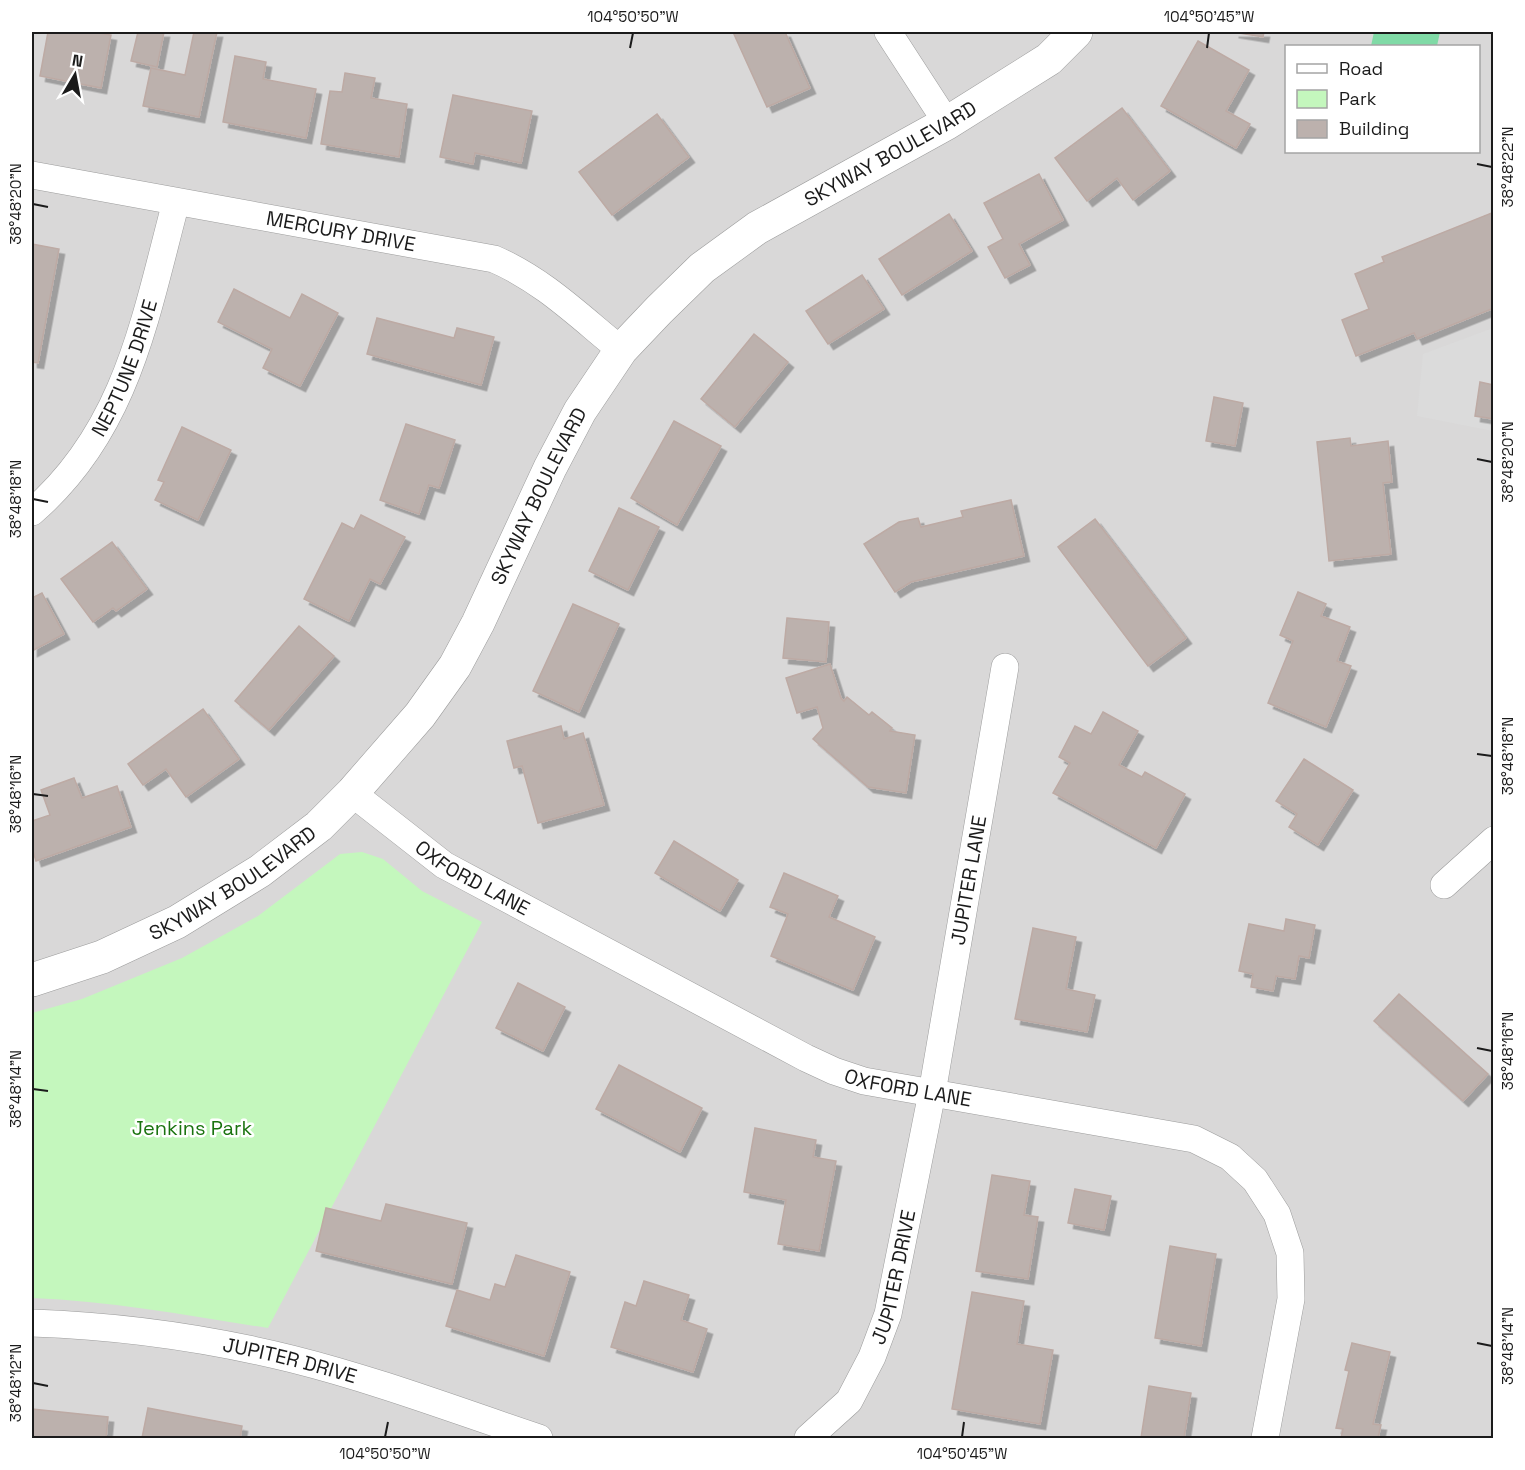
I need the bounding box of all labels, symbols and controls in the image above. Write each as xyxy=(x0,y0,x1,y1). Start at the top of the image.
text: 104°50'50"W xyxy=(587,7,679,26)
text: 104°50'45"W xyxy=(1164,7,1254,26)
north arrow xyxy=(45,45,105,105)
legend xyxy=(1285,45,1480,153)
text: N xyxy=(70,49,85,72)
text: Road xyxy=(1339,57,1383,80)
text: Park xyxy=(1339,87,1377,110)
street label: SKYWAY BOULEVARD xyxy=(800,95,981,212)
text: Building xyxy=(1339,117,1409,140)
text: 38°48'22"N xyxy=(1498,126,1517,208)
text: 38°48'20"N xyxy=(6,163,25,245)
street label: MERCURY DRIVE xyxy=(264,205,418,257)
street label: NEPTUNE DRIVE xyxy=(86,296,163,441)
street label: SKYWAY BOULEVARD xyxy=(485,403,593,589)
text: 38°48'20"N xyxy=(1498,421,1517,503)
text: 38°48'18"N xyxy=(6,460,25,538)
text: 38°48'18"N xyxy=(1498,717,1517,795)
text: 38°48'16"N xyxy=(6,755,25,833)
street label: JUPITER LANE xyxy=(945,813,992,947)
street label: SKYWAY BOULEVARD xyxy=(145,820,321,946)
street label: OXFORD LANE xyxy=(410,834,534,921)
text: 38°48'16"N xyxy=(1498,1012,1517,1090)
text: 38°48'14"N xyxy=(6,1050,25,1128)
street label: OXFORD LANE xyxy=(841,1062,973,1113)
park label: Jenkins Park xyxy=(132,1115,253,1141)
street label: JUPITER DRIVE xyxy=(865,1208,921,1348)
text: 38°48'14"N xyxy=(1498,1307,1517,1385)
street label: JUPITER DRIVE xyxy=(221,1331,360,1389)
text: 38°48'12"N xyxy=(6,1344,25,1422)
text: 104°50'50"W xyxy=(339,1444,431,1463)
text: 104°50'45"W xyxy=(917,1444,1007,1463)

